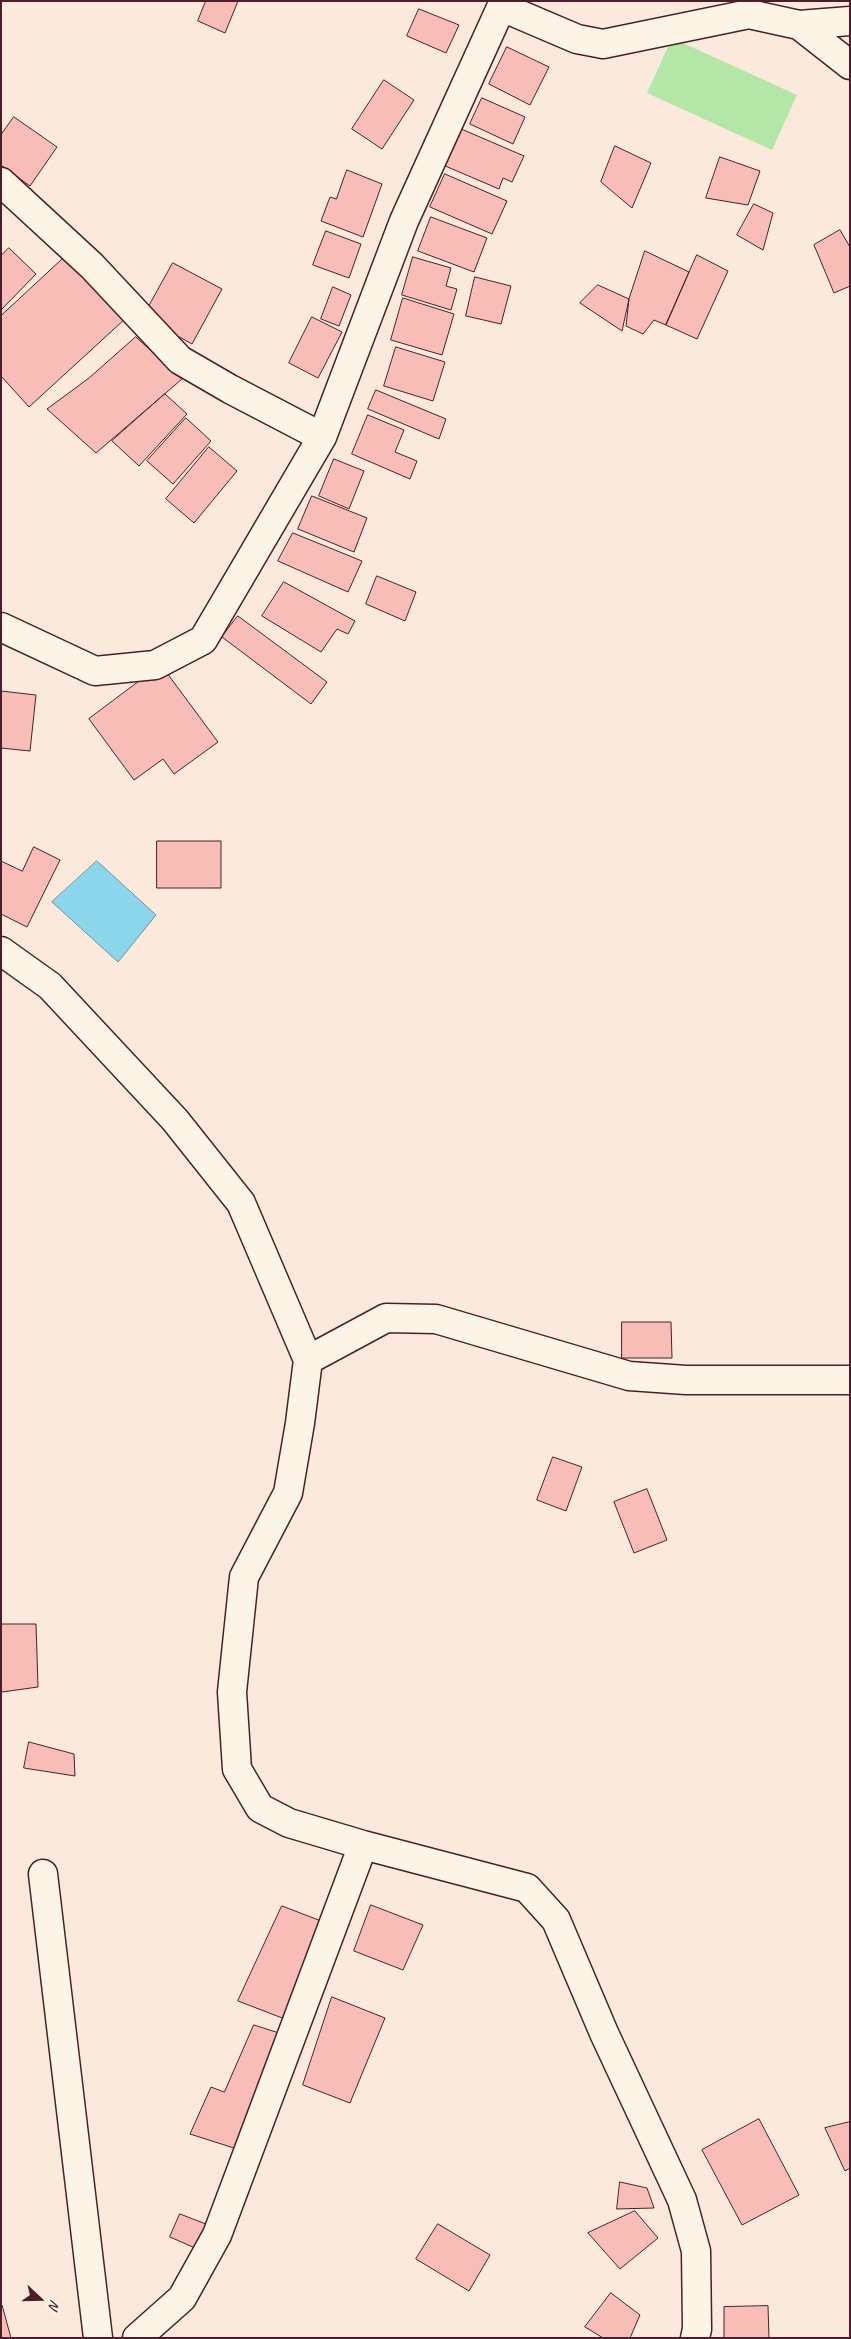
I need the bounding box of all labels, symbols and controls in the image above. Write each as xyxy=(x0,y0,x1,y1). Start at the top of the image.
north arrow xyxy=(15,2274,65,2324)
text: N xyxy=(45,2297,64,2312)

